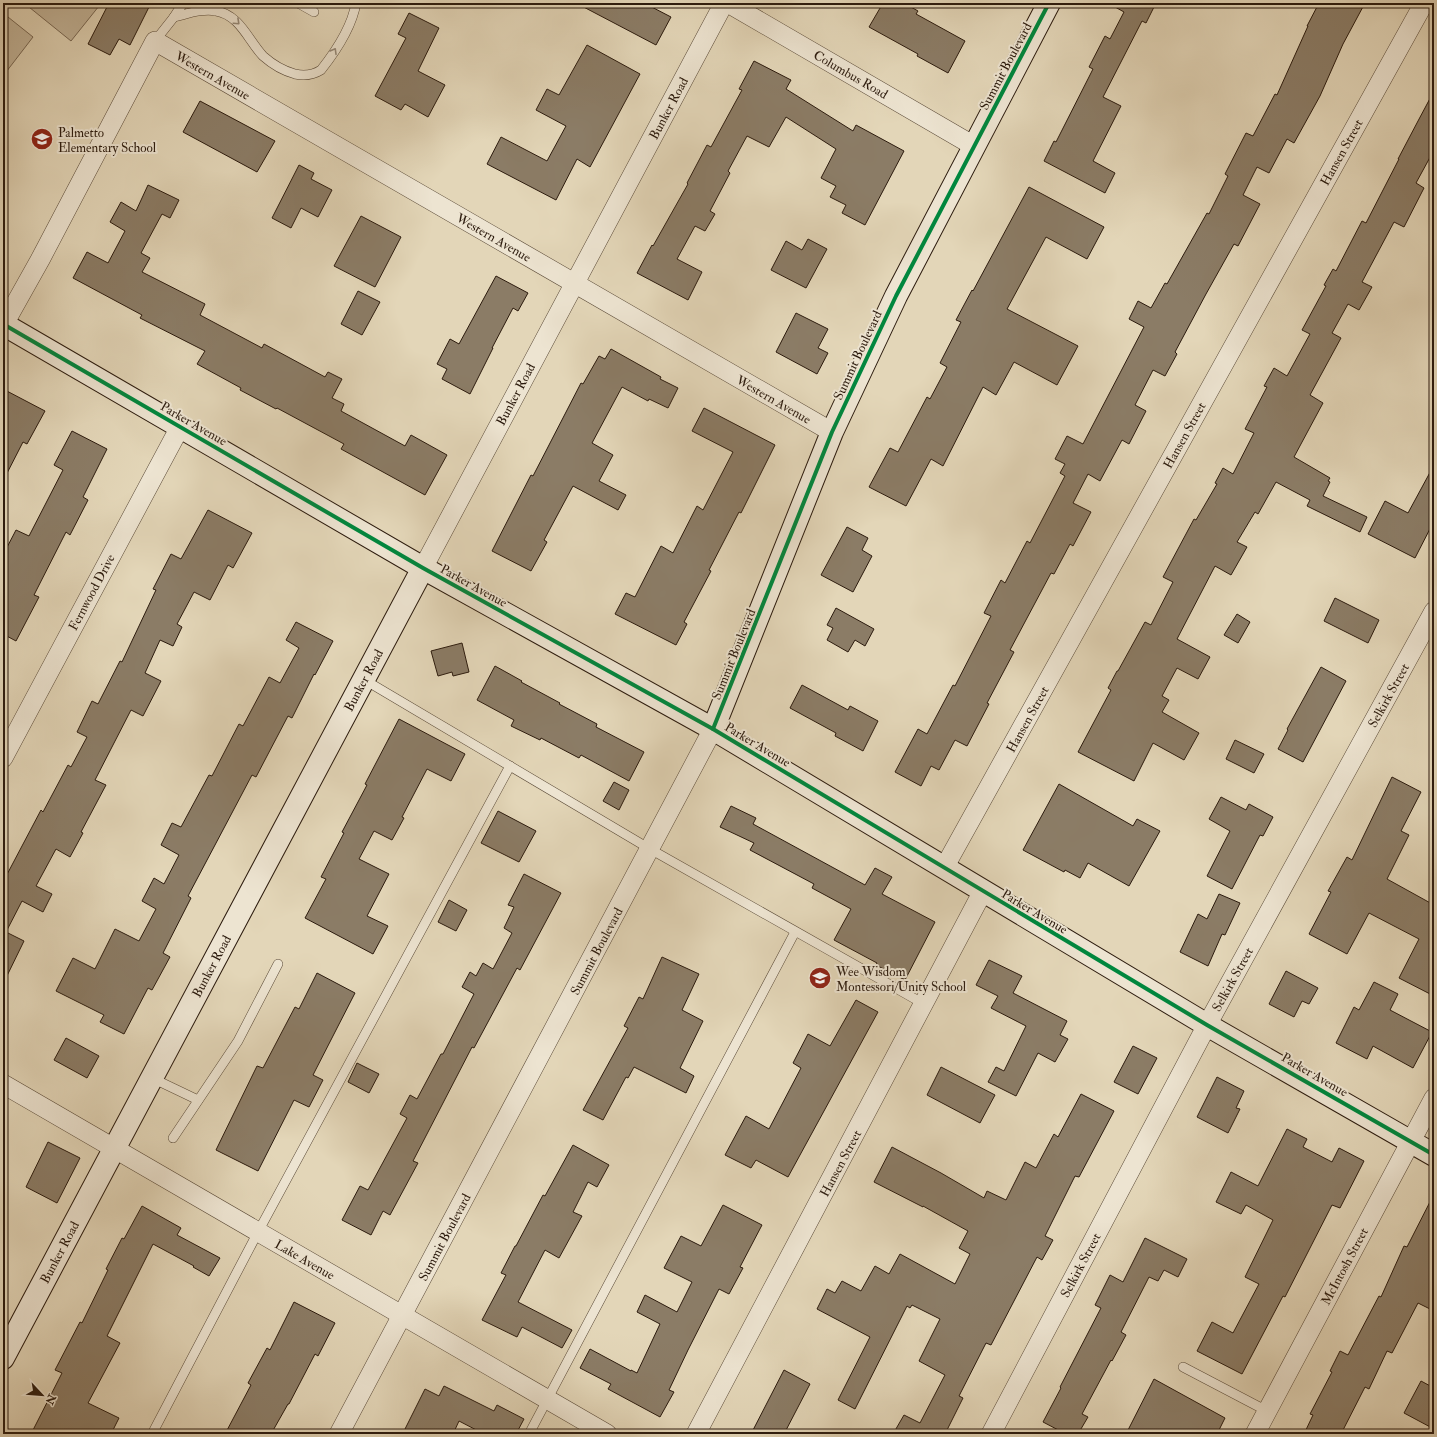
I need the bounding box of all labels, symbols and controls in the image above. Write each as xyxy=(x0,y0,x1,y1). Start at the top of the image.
one-way arrow xyxy=(232,18,240,25)
street label: Summit Boulevard xyxy=(976,20,1036,113)
street label: Columbus Road xyxy=(810,47,891,103)
street label: Western Avenue xyxy=(171,48,253,104)
one-way arrow xyxy=(329,48,336,55)
street label: Bunker Road xyxy=(646,74,692,142)
street label: Hansen Street xyxy=(1317,117,1367,188)
place label: Palmetto Elementary School xyxy=(58,125,157,157)
school or university icon: Palmetto Elementary School xyxy=(29,126,55,152)
street label: Western Avenue xyxy=(452,210,534,266)
street label: Summit Boulevard xyxy=(830,308,886,403)
street label: Bunker Road xyxy=(493,360,539,428)
street label: Western Avenue xyxy=(732,372,814,428)
street label: Parker Avenue xyxy=(157,398,230,450)
street label: Hansen Street xyxy=(1160,400,1210,471)
street label: Fernwood Drive xyxy=(65,551,119,633)
street label: Parker Avenue xyxy=(437,561,510,611)
street label: Summit Boulevard xyxy=(708,606,760,702)
street label: Bunker Road xyxy=(341,646,387,714)
street label: Selkirk Street xyxy=(1365,661,1413,730)
street label: Hansen Street xyxy=(1003,684,1053,755)
street label: Parker Avenue xyxy=(722,719,794,771)
street label: Parker Avenue xyxy=(999,886,1071,938)
street label: Summit Boulevard xyxy=(567,905,627,998)
street label: Bunker Road xyxy=(189,932,235,1000)
street label: Selkirk Street xyxy=(1209,945,1257,1014)
place label: Wee Wisdom Montessori/Unity School xyxy=(835,964,967,996)
school or university icon: Wee Wisdom Montessori/Unity School xyxy=(807,965,833,991)
street label: Parker Avenue xyxy=(1278,1049,1351,1101)
street label: Hansen Street xyxy=(817,1127,865,1200)
street label: Summit Boulevard xyxy=(415,1191,475,1284)
street label: Bunker Road xyxy=(37,1218,83,1286)
street label: McIntosh Street xyxy=(1318,1225,1372,1308)
street label: Selkirk Street xyxy=(1057,1230,1105,1300)
street label: Lake Avenue xyxy=(272,1236,338,1284)
north arrow xyxy=(22,1375,62,1415)
text: N xyxy=(42,1391,59,1407)

